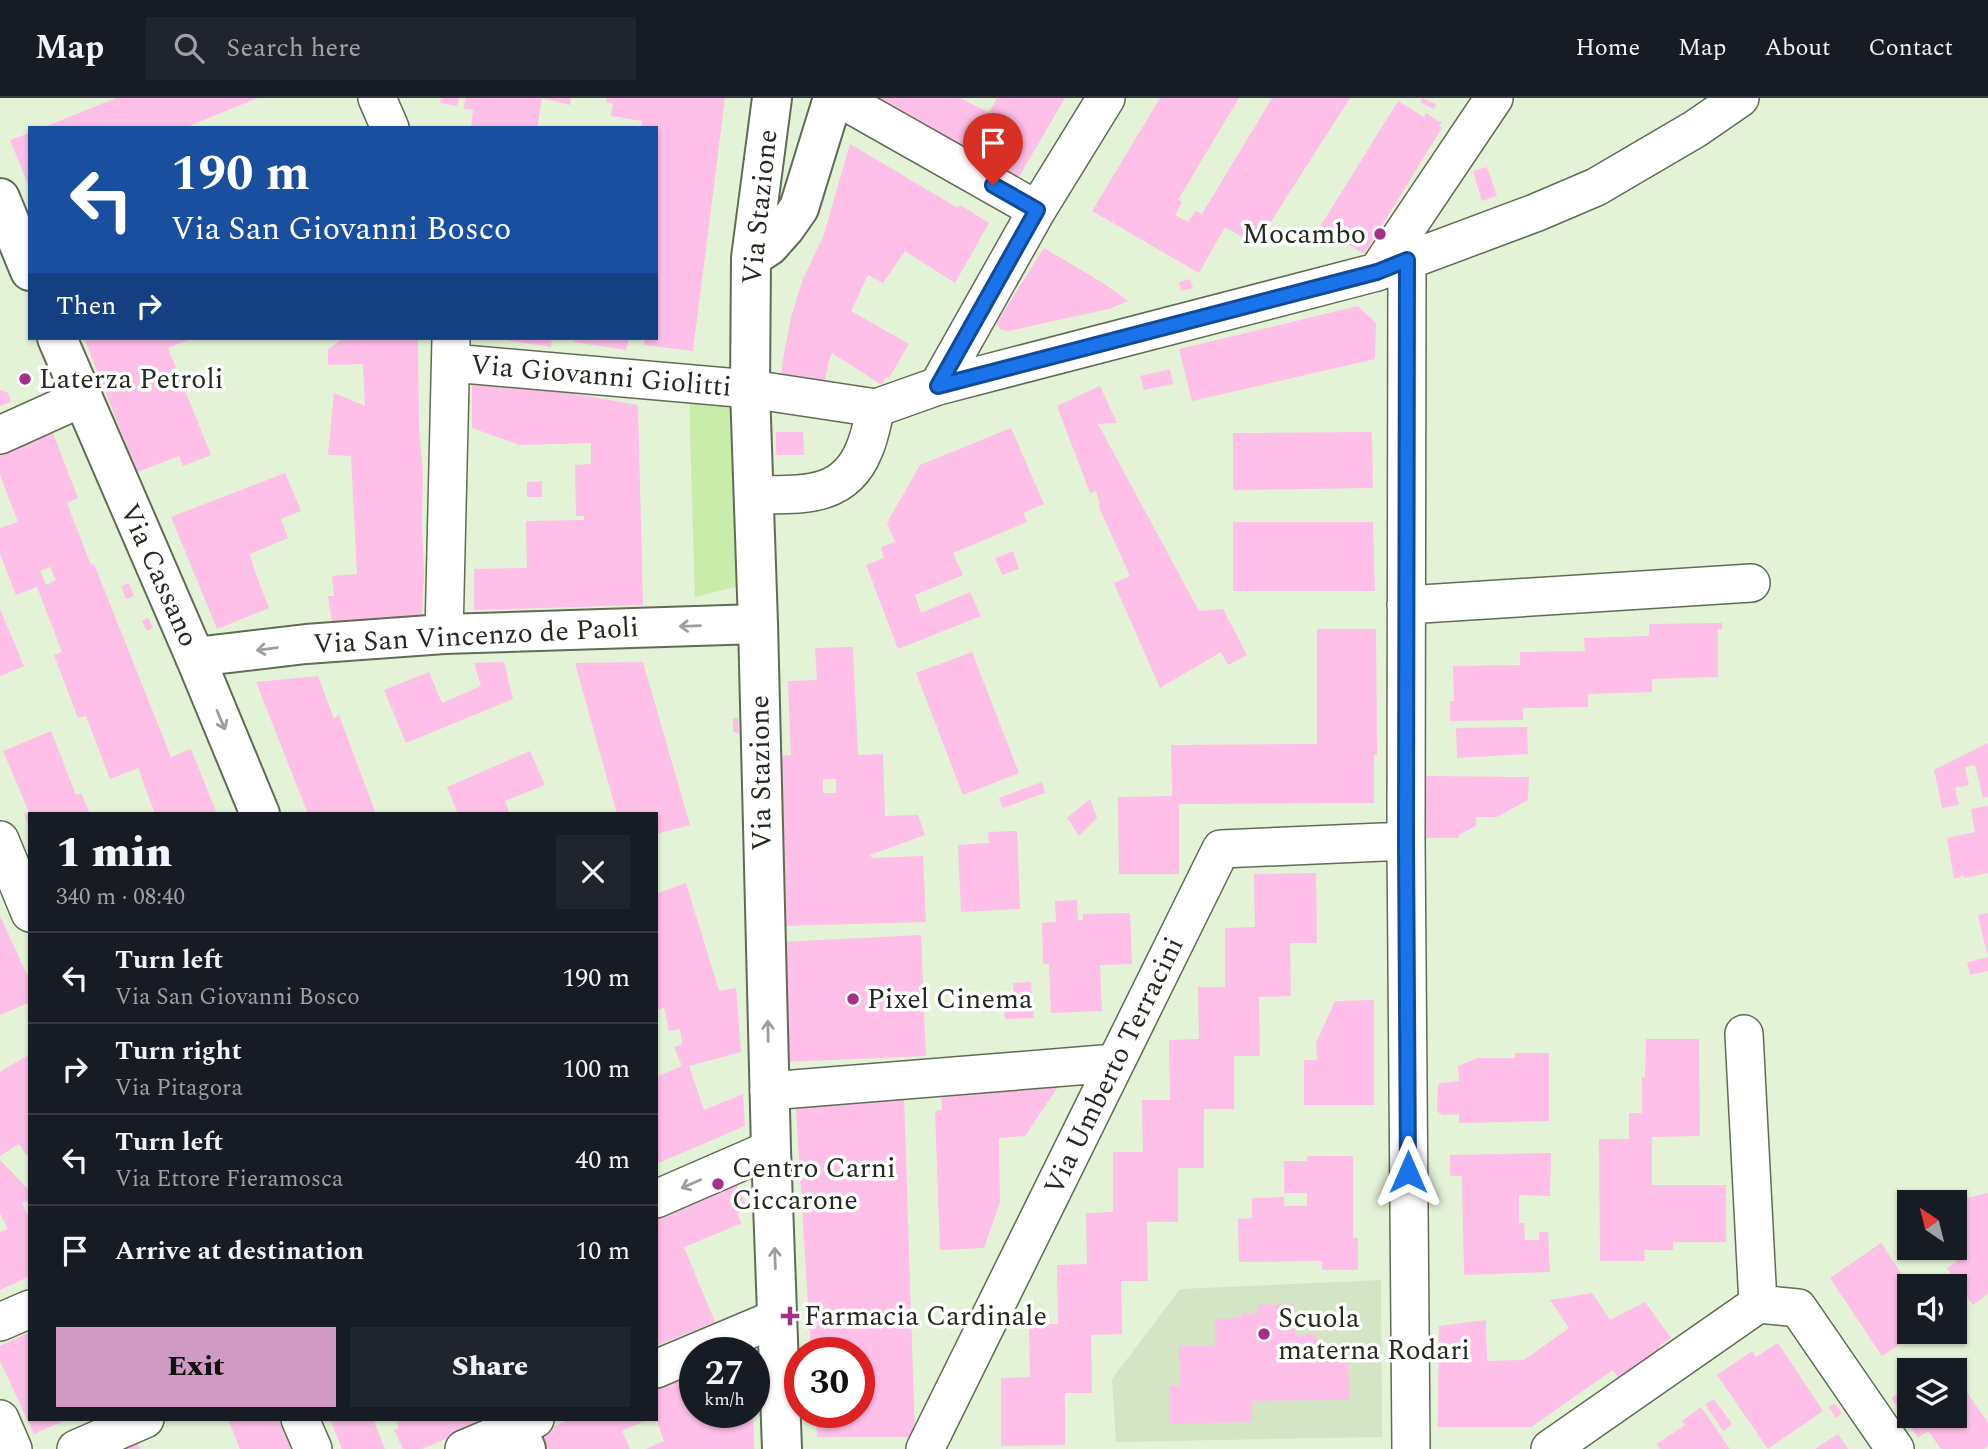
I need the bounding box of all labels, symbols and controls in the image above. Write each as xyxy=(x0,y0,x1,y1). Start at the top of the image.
search box xyxy=(146,17,636,80)
text: Map xyxy=(35,23,104,73)
text: Search here xyxy=(226,28,361,68)
icon: search xyxy=(170,29,208,67)
text: Home xyxy=(1575,30,1640,66)
text: Map xyxy=(1678,30,1726,66)
text: About xyxy=(1764,30,1830,66)
text: Contact xyxy=(1868,30,1953,66)
pin xyxy=(963,113,1023,185)
icon: arrive xyxy=(974,124,1012,162)
street label: Via Stazione xyxy=(730,127,790,287)
text: 190 m xyxy=(171,137,310,212)
icon: left xyxy=(56,154,147,245)
text: Via San Giovanni Bosco xyxy=(171,205,511,254)
place label: Mocambo xyxy=(1242,213,1366,256)
marker: Mocambo xyxy=(1372,226,1388,242)
text: Then xyxy=(56,286,116,326)
icon: right xyxy=(130,287,168,325)
street label: Via Giovanni Giolitti xyxy=(469,343,733,409)
place label: Laterza Petroli xyxy=(39,358,223,401)
marker: Laterza Petroli xyxy=(17,371,33,387)
street label: Via Cassano xyxy=(108,496,210,654)
street label: Via San Vincenzo de Paoli xyxy=(312,606,640,666)
one-way arrow xyxy=(678,619,701,632)
one-way arrow xyxy=(256,643,279,656)
street label: Via Stazione xyxy=(738,695,784,851)
one-way arrow xyxy=(215,709,228,731)
text: 1 min xyxy=(56,822,172,885)
button: close xyxy=(556,835,630,909)
text: 340 m · 08:40 xyxy=(56,880,185,915)
street label: Via Umberto Terracini xyxy=(1033,929,1195,1203)
text: Turn left xyxy=(115,940,223,980)
text: 190 m xyxy=(562,958,630,998)
icon: left xyxy=(56,959,94,997)
place label: Pixel Cinema xyxy=(867,978,1033,1021)
text: Via San Giovanni Bosco xyxy=(115,980,360,1015)
marker: Pixel Cinema xyxy=(845,991,861,1007)
one-way arrow xyxy=(761,1020,774,1043)
text: Turn right xyxy=(115,1031,242,1071)
text: 100 m xyxy=(562,1049,630,1089)
icon: right xyxy=(56,1050,94,1088)
text: Via Pitagora xyxy=(115,1071,243,1106)
text: Turn left xyxy=(115,1122,223,1162)
position arrow xyxy=(1371,1135,1445,1209)
text: 40 m xyxy=(575,1140,630,1180)
icon: left xyxy=(56,1141,94,1179)
place label: Centro Carni Ciccarone xyxy=(732,1147,896,1222)
text: Via Ettore Fieramosca xyxy=(115,1162,343,1197)
marker: Centro Carni Ciccarone xyxy=(710,1176,726,1192)
one-way arrow xyxy=(681,1178,702,1191)
north arrow xyxy=(1897,1190,1967,1260)
map controls xyxy=(1897,1190,1967,1428)
text: Arrive at destination xyxy=(115,1231,364,1271)
text: 10 m xyxy=(575,1231,630,1271)
icon: arrive xyxy=(56,1232,94,1270)
one-way arrow xyxy=(768,1247,781,1270)
button: sound xyxy=(1897,1274,1967,1344)
place label: Farmacia Cardinale xyxy=(804,1295,1047,1338)
place label: Scuola materna Rodari xyxy=(1278,1297,1470,1372)
marker: Farmacia Cardinale xyxy=(782,1308,798,1324)
marker: Scuola materna Rodari xyxy=(1256,1326,1272,1342)
button: Exit xyxy=(56,1327,336,1407)
button: Share xyxy=(350,1327,630,1407)
speed limit sign: 30 xyxy=(784,1337,875,1428)
text: 27 xyxy=(705,1347,744,1400)
button: layers xyxy=(1897,1358,1967,1428)
text: km/h xyxy=(704,1386,745,1413)

